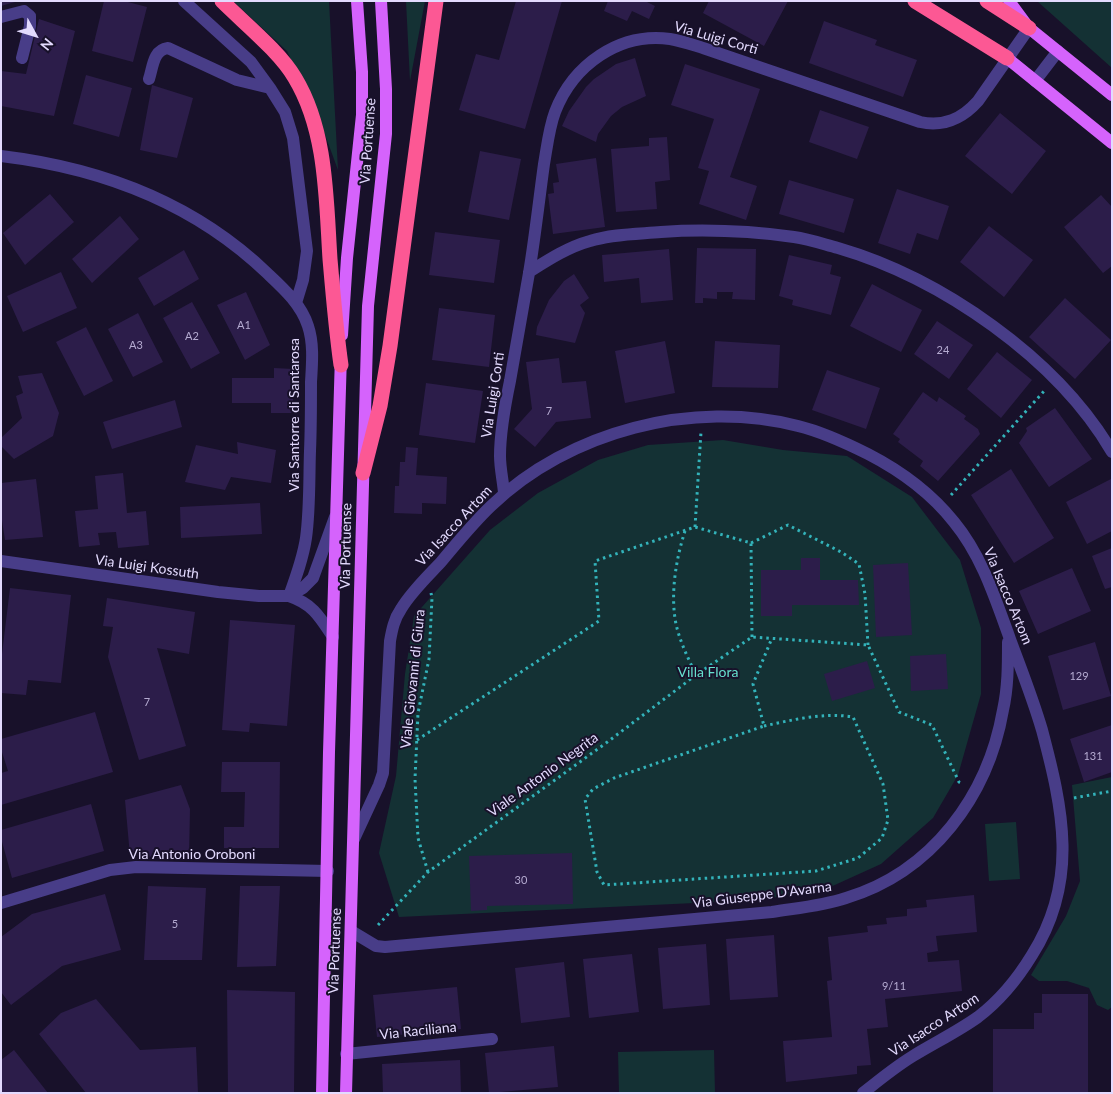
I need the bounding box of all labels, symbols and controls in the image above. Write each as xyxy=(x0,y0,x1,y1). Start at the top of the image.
north arrow xyxy=(10,10,60,60)
street label: Via Luigi Corti xyxy=(672,18,760,58)
text: N xyxy=(37,35,57,54)
street label: Via Portuense xyxy=(357,98,379,184)
house number: A1 xyxy=(237,318,251,332)
house number: A2 xyxy=(185,329,199,343)
house number: A3 xyxy=(129,338,143,352)
street label: Via Santorre di Santarosa xyxy=(286,338,302,492)
house number: 24 xyxy=(937,343,949,357)
street label: Via Luigi Corti xyxy=(478,351,508,439)
house number: 7 xyxy=(546,404,552,418)
street label: Via Isacco Artom xyxy=(412,482,496,570)
street label: Via Portuense xyxy=(337,503,355,589)
street label: Via Isacco Artom xyxy=(980,545,1036,647)
street label: Via Luigi Kossuth xyxy=(94,551,200,583)
street label: Viale Giovanni di Giura xyxy=(397,609,429,749)
park label: Villa Flora xyxy=(678,664,738,680)
house number: 129 xyxy=(1069,669,1089,683)
house number: 7 xyxy=(144,695,150,709)
street label: Viale Antonio Negrita xyxy=(484,729,602,821)
house number: 131 xyxy=(1083,749,1103,763)
street label: Via Antonio Oroboni xyxy=(129,846,255,862)
house number: 30 xyxy=(515,873,527,887)
street label: Via Giuseppe D'Avarna xyxy=(691,878,833,912)
street label: Via Portuense xyxy=(325,908,345,994)
house number: 5 xyxy=(172,917,178,931)
house number: 9/11 xyxy=(882,979,906,993)
street label: Via Isacco Artom xyxy=(886,990,982,1060)
street label: Via Raciliana xyxy=(379,1019,457,1043)

